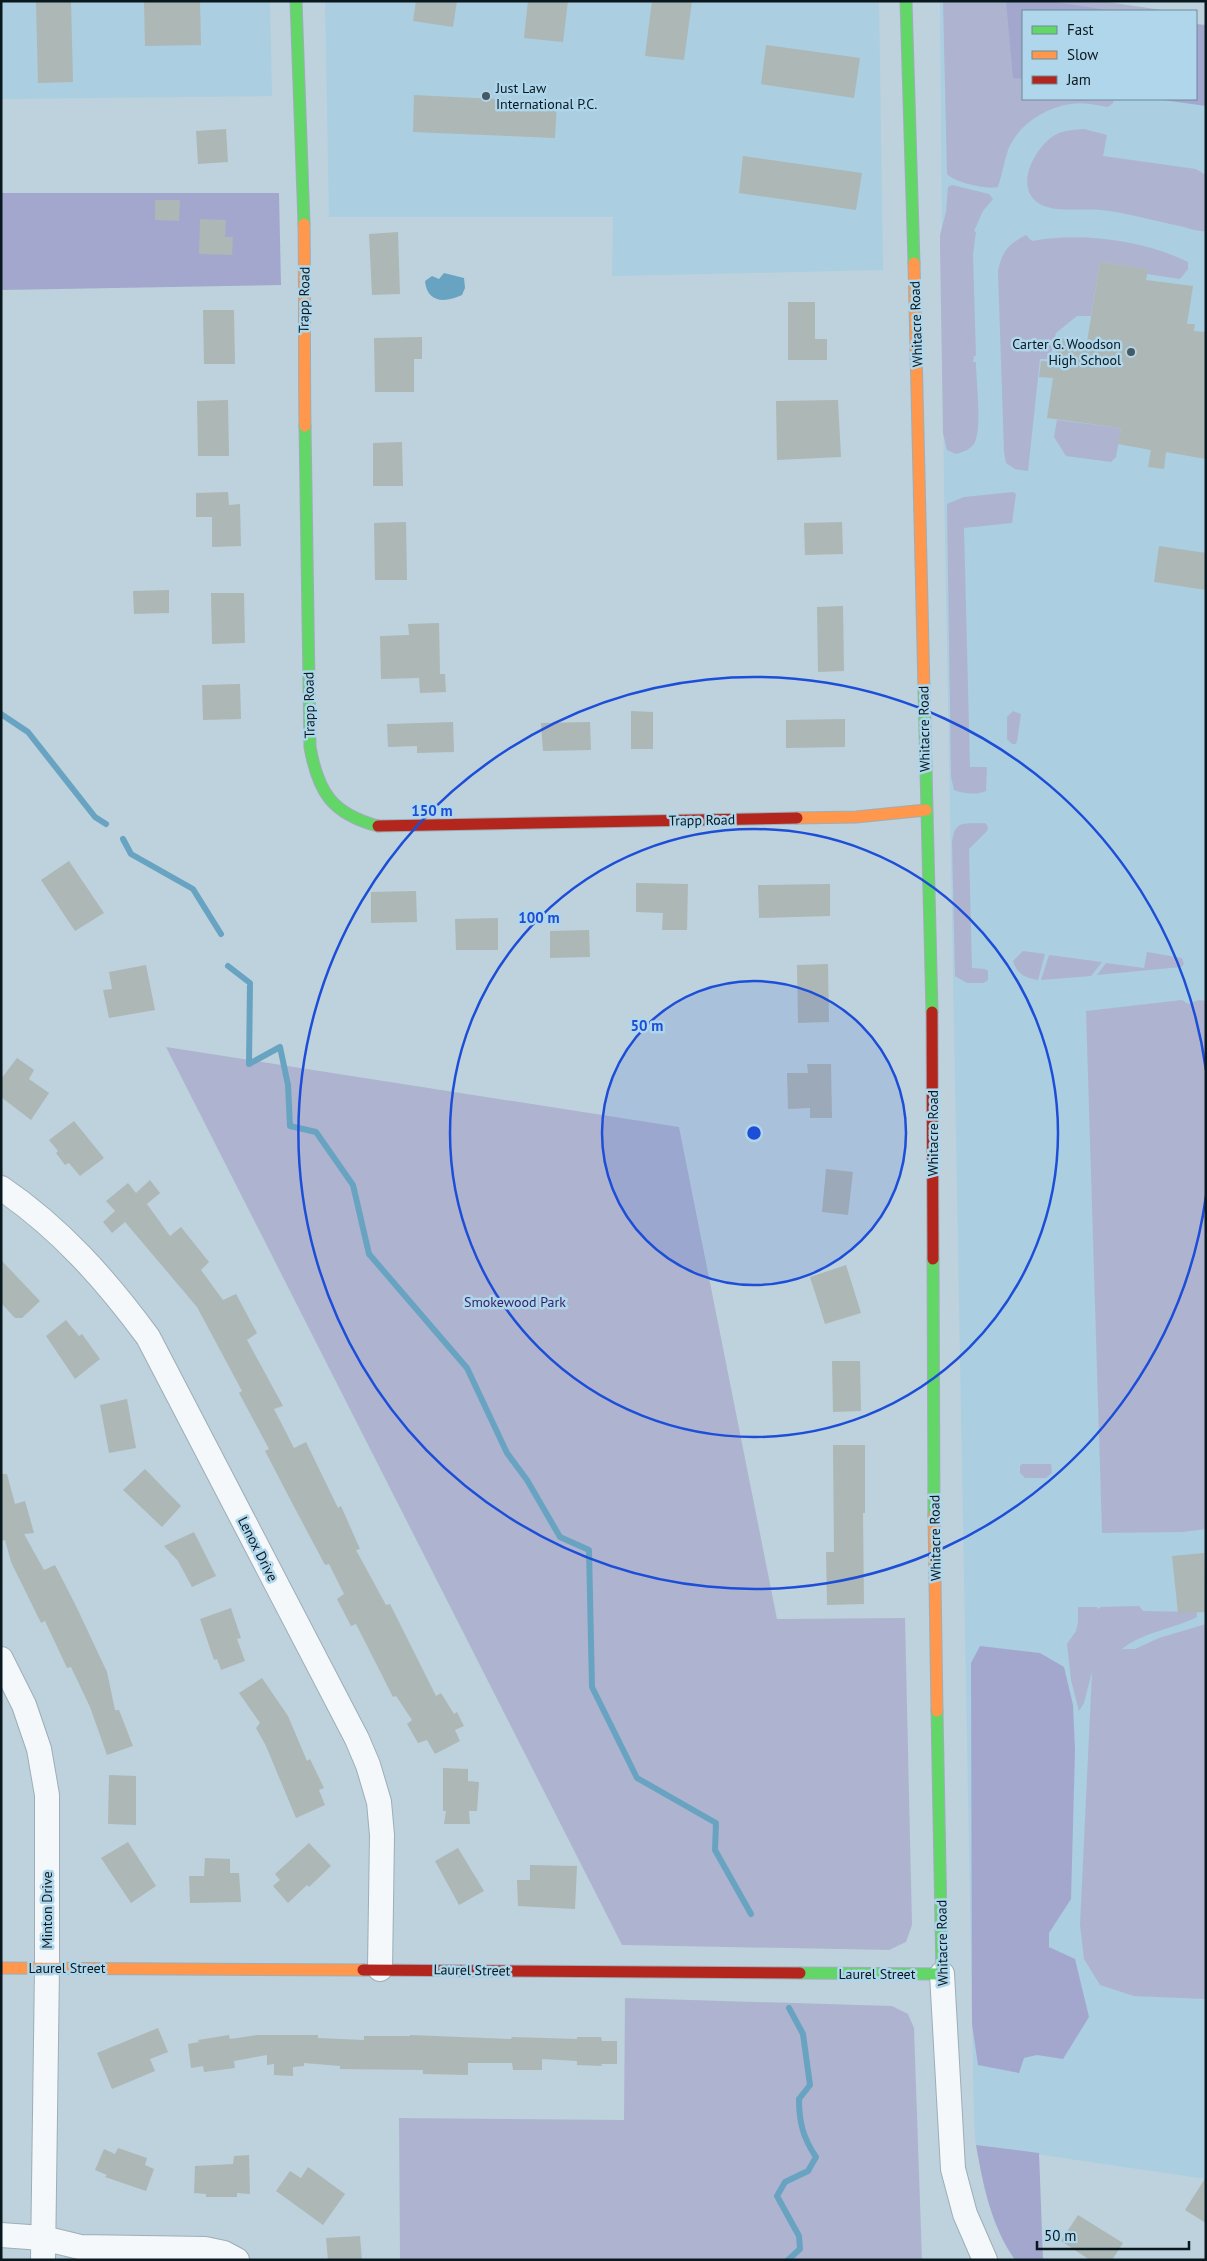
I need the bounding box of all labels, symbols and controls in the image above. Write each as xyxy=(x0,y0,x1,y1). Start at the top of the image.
legend xyxy=(1022,10,1197,100)
text: Fast xyxy=(1067,20,1094,39)
text: Slow xyxy=(1067,45,1098,64)
text: Jam xyxy=(1066,70,1091,89)
place label: Just Law International P.C. xyxy=(495,79,597,113)
marker: Just Law International P.C. xyxy=(480,90,492,102)
street label: Trapp Road xyxy=(294,267,314,333)
street label: Whitacre Road xyxy=(906,281,926,367)
place label: Carter G. Woodson High School xyxy=(1012,335,1121,369)
marker: Carter G. Woodson High School xyxy=(1125,346,1137,358)
street label: Trapp Road xyxy=(299,672,319,738)
street label: Whitacre Road xyxy=(914,686,934,772)
text: 150 m xyxy=(411,801,453,820)
street label: Trapp Road xyxy=(669,810,735,830)
text: 100 m xyxy=(518,908,560,927)
text: 50 m xyxy=(631,1016,663,1035)
street label: Whitacre Road xyxy=(924,1090,942,1176)
centre of rings xyxy=(745,1124,763,1142)
park label: Smokewood Park xyxy=(464,1293,566,1311)
street label: Whitacre Road xyxy=(925,1495,945,1581)
street label: Lenox Drive xyxy=(234,1514,282,1584)
street label: Minton Drive xyxy=(38,1871,56,1949)
street label: Whitacre Road xyxy=(932,1900,952,1986)
street label: Laurel Street xyxy=(29,1959,106,1977)
street label: Laurel Street xyxy=(433,1960,511,1980)
street label: Laurel Street xyxy=(839,1965,916,1983)
scale bar xyxy=(1037,2218,1190,2250)
text: 50 m xyxy=(1044,2226,1077,2245)

